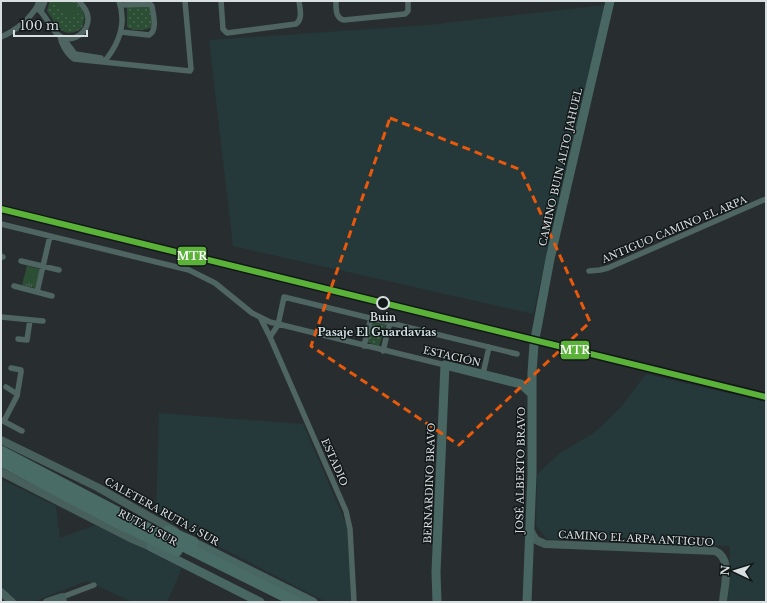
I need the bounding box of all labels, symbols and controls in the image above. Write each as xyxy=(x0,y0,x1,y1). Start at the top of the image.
scale bar xyxy=(14,12,87,38)
text: 100 m xyxy=(20,18,59,33)
street label: CAMINO BUIN ALTO JAHUEL xyxy=(536,86,585,247)
street label: ANTIGUO CAMINO EL ARPA xyxy=(599,193,749,266)
line badge: MTR xyxy=(177,246,207,266)
text: MTR xyxy=(177,249,208,263)
marker: Buin xyxy=(376,296,390,310)
place label: Buin xyxy=(370,311,397,324)
district label: Pasaje El Guardavías xyxy=(318,325,436,339)
line badge: MTR xyxy=(560,340,590,360)
street label: ESTACIÓN xyxy=(422,343,482,369)
text: MTR xyxy=(560,343,591,357)
street label: JOSÉ ALBERTO BRAVO xyxy=(512,407,528,535)
street label: BERNARDINO BRAVO xyxy=(421,422,438,544)
street label: ESTADIO xyxy=(318,436,351,488)
street label: CALETERA RUTA 5 SUR xyxy=(102,474,222,548)
street label: RUTA 5 SUR xyxy=(116,506,180,548)
street label: CAMINO EL ARPA ANTIGUO xyxy=(558,528,714,549)
north arrow xyxy=(715,551,755,591)
text: N xyxy=(718,564,732,576)

